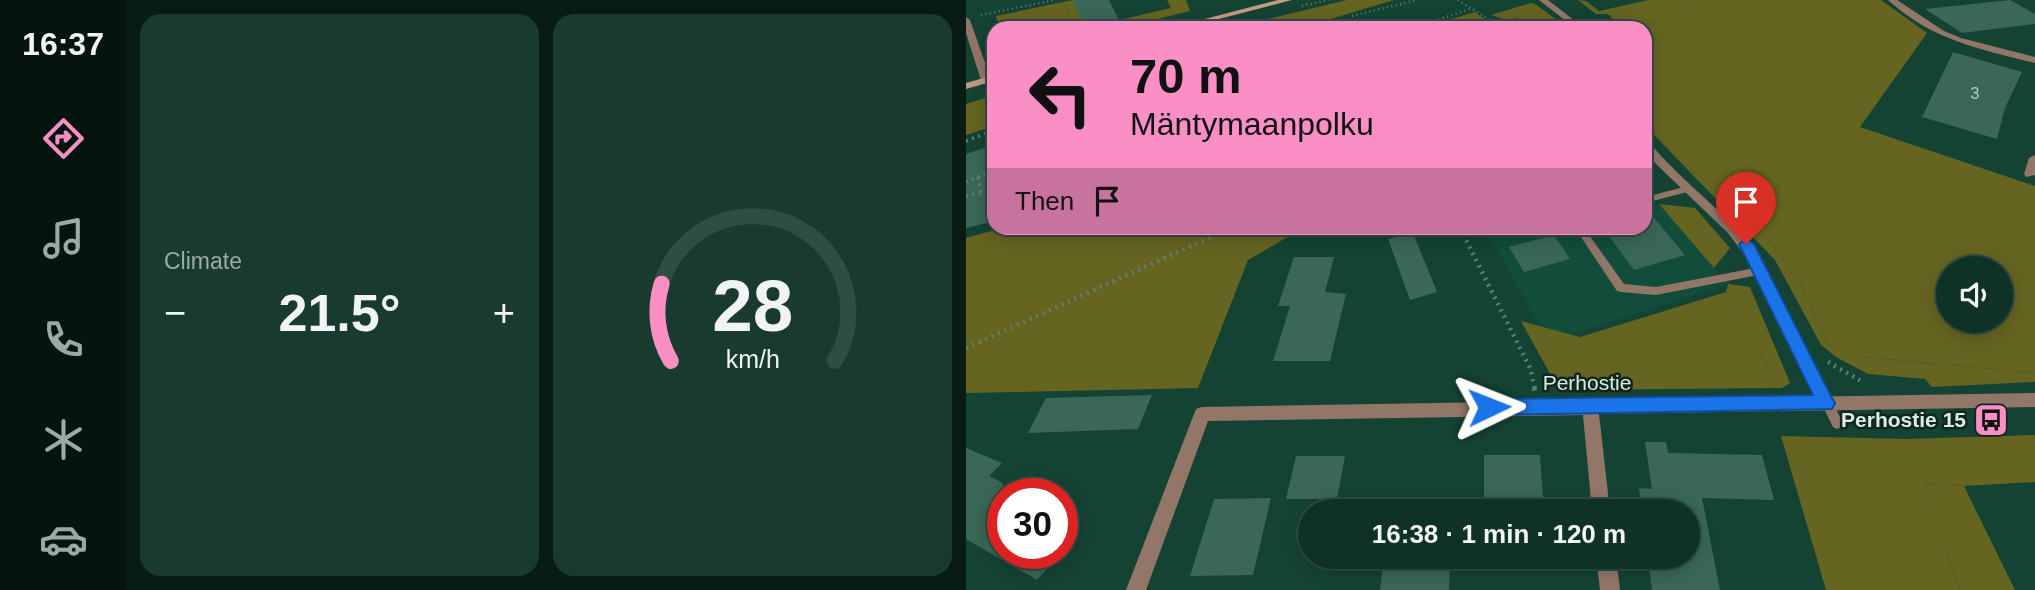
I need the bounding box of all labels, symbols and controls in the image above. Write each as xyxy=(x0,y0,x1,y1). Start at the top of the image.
text: 16:37 xyxy=(22,26,104,62)
icon: left xyxy=(1015,49,1106,140)
text: 70 m xyxy=(1130,49,1242,103)
house number: 3 xyxy=(1971,85,1980,102)
text: Mäntymaanpolku xyxy=(1130,106,1374,142)
icon: directions xyxy=(39,114,88,163)
pin xyxy=(1716,172,1776,244)
icon: arrive xyxy=(1088,182,1126,220)
icon: arrive xyxy=(1727,183,1765,221)
text: Then xyxy=(1015,186,1074,216)
icon: music xyxy=(39,214,88,263)
text: Climate xyxy=(164,248,242,274)
map controls xyxy=(1936,256,2013,333)
button: sound xyxy=(1936,256,2013,333)
text: 28 xyxy=(712,265,793,346)
text: 21.5° xyxy=(278,284,401,342)
text: − xyxy=(164,292,186,334)
text: + xyxy=(493,292,515,334)
icon: phone xyxy=(39,315,88,364)
text: km/h xyxy=(725,345,780,373)
position arrow xyxy=(1452,370,1526,444)
street label: Perhostie xyxy=(1543,371,1631,394)
bus stop icon: Perhostie 15 xyxy=(1972,401,2010,439)
place label: Perhostie 15 xyxy=(1841,408,1966,431)
icon: climate xyxy=(39,415,88,464)
speed limit sign: 30 xyxy=(987,478,1078,569)
icon: car xyxy=(39,515,88,564)
text: 16:38 · 1 min · 120 m xyxy=(1372,519,1626,549)

